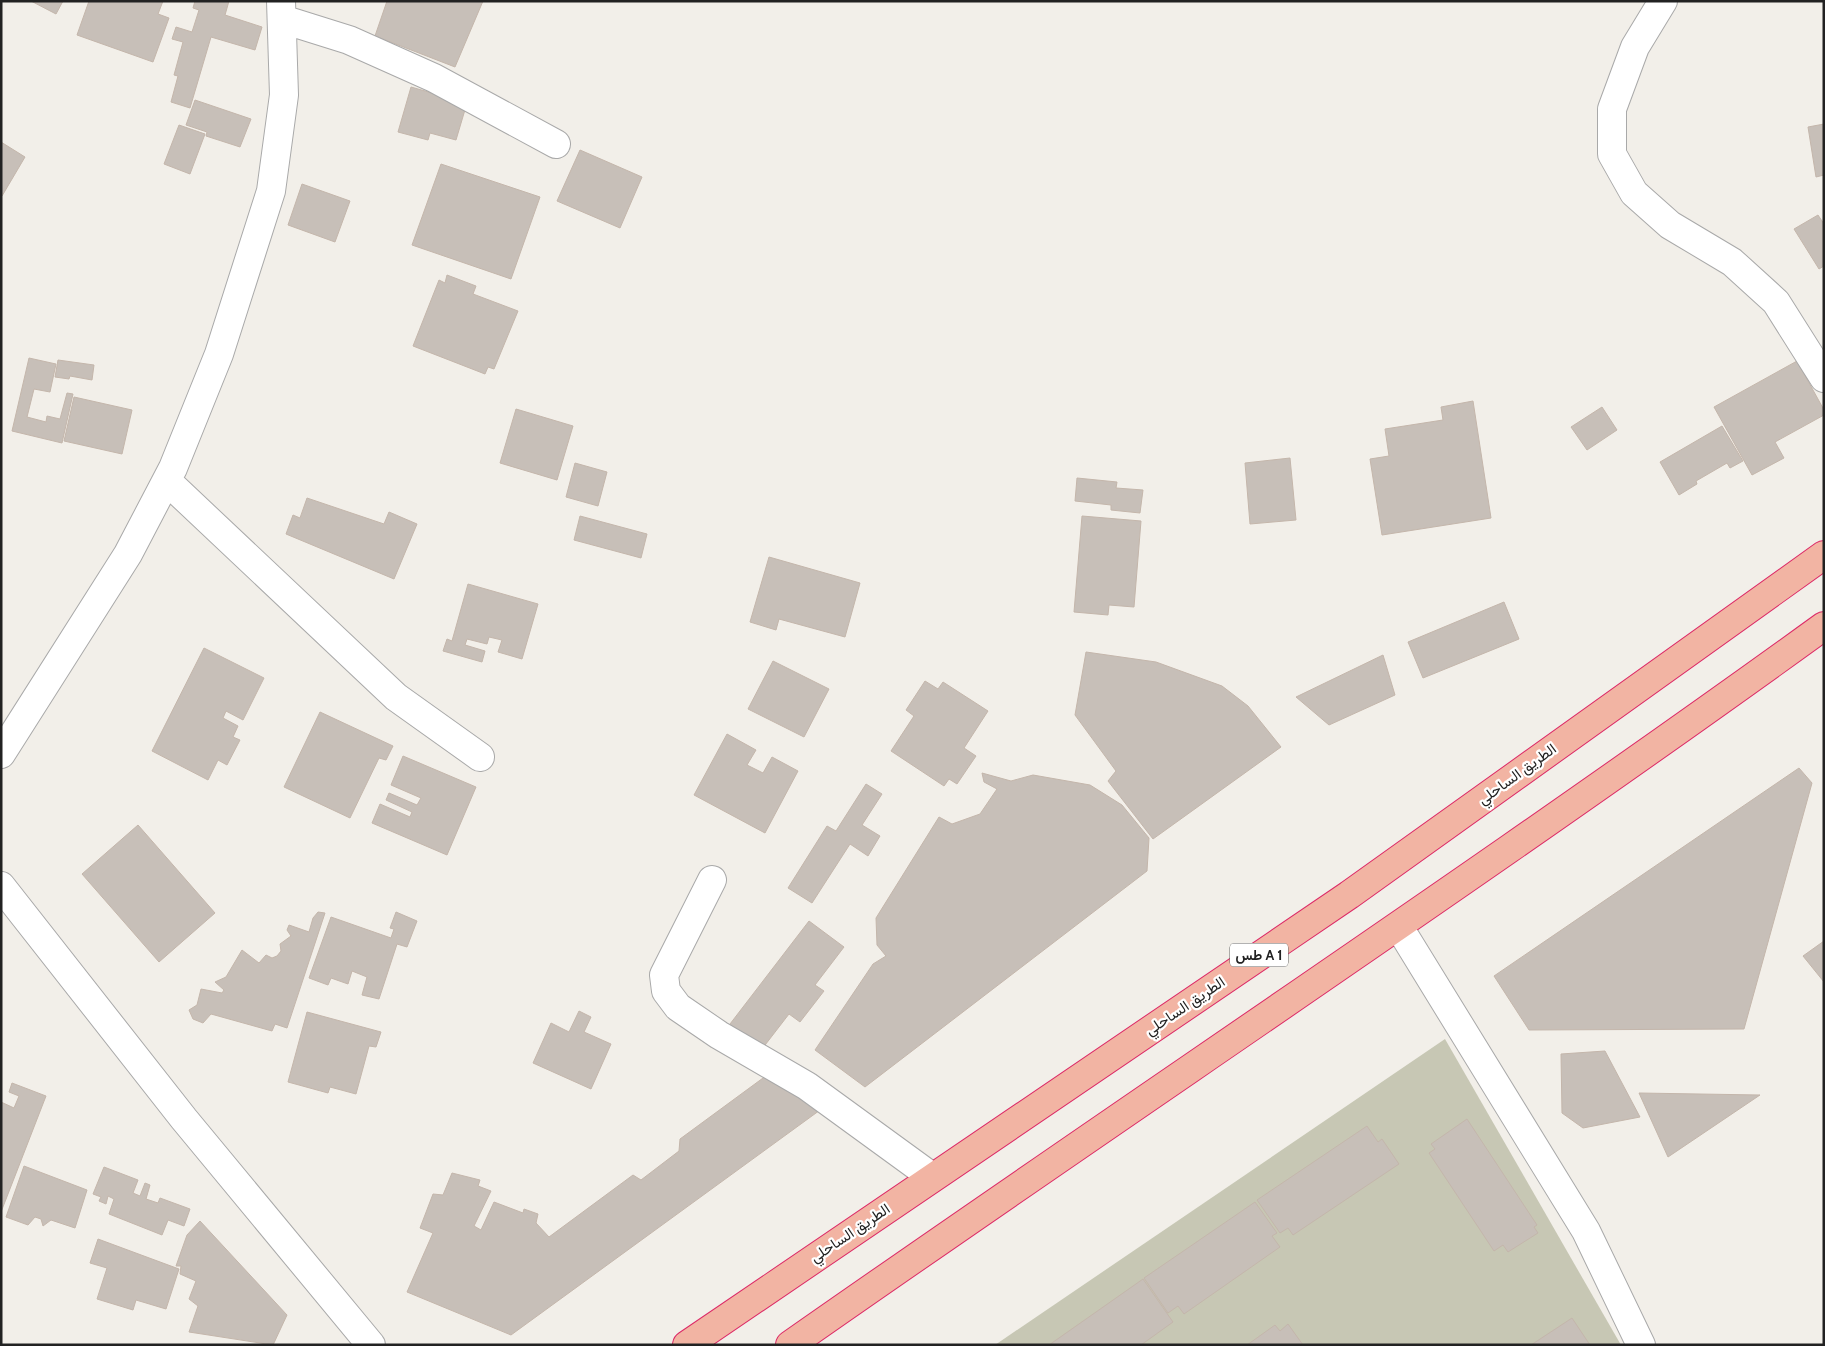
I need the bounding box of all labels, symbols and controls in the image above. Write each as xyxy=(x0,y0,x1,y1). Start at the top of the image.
street label: الطريق الساحلي xyxy=(1474,740,1562,812)
road number: طس A 1 xyxy=(1230,944,1288,966)
street label: الطريق الساحلي xyxy=(1142,973,1231,1043)
street label: الطريق الساحلي xyxy=(807,1200,896,1270)

